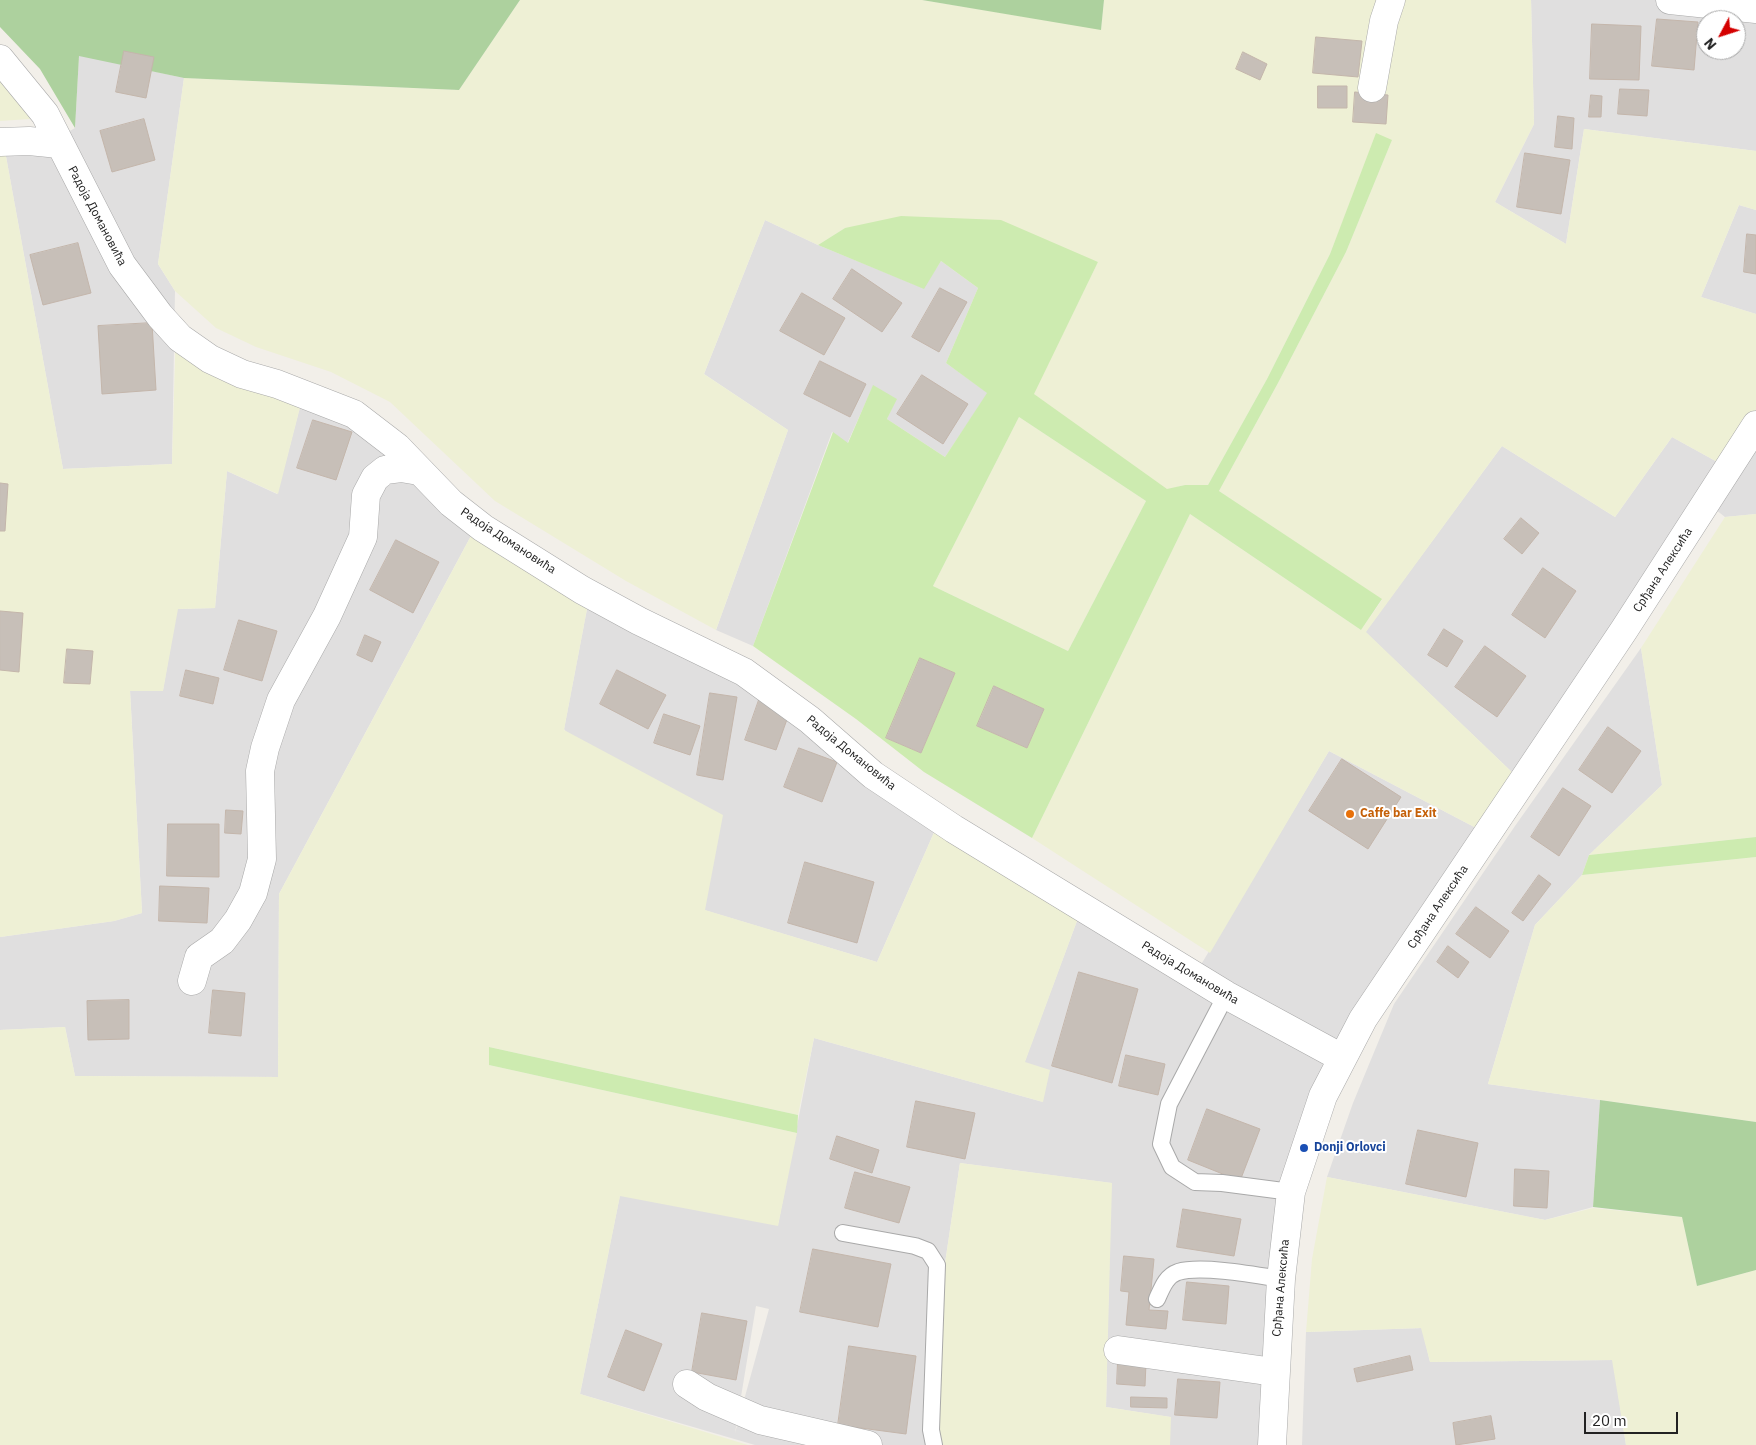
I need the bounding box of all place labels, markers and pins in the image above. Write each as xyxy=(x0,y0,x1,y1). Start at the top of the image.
place label: Caffe bar Exit xyxy=(1360,807,1437,821)
marker: Caffe bar Exit xyxy=(1344,808,1356,820)
place label: Donji Orlovci xyxy=(1314,1141,1386,1155)
marker: Donji Orlovci xyxy=(1298,1142,1310,1154)

